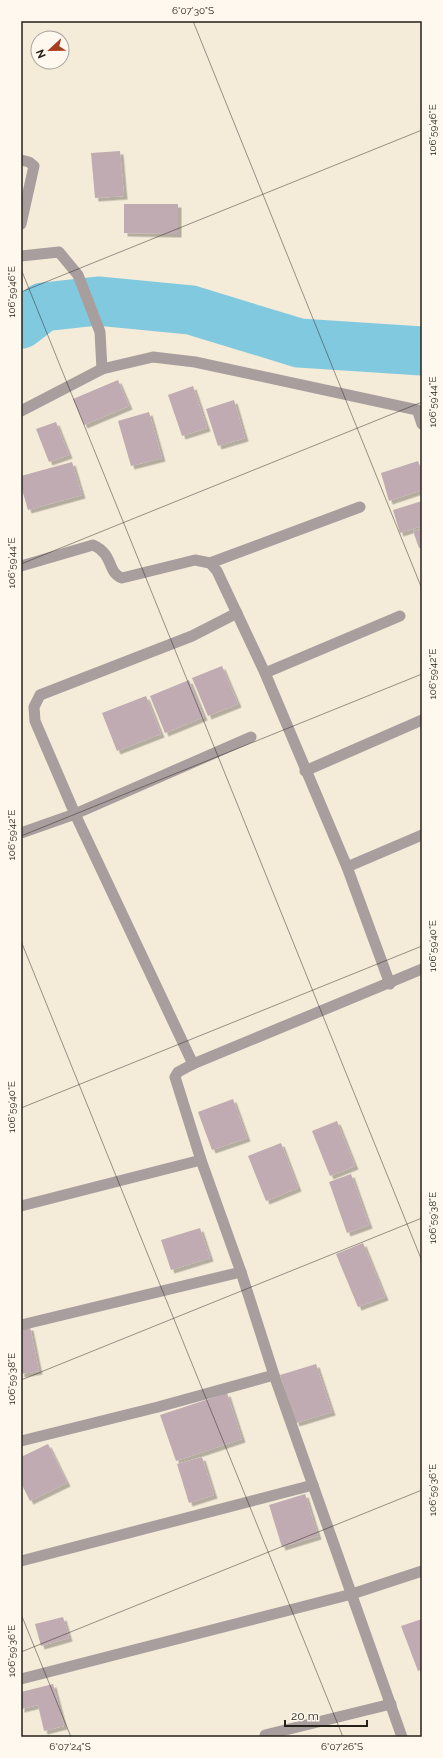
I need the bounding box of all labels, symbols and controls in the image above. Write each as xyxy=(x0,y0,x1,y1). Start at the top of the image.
text: 6°07'30"S xyxy=(172,5,214,16)
north arrow xyxy=(30,30,70,70)
text: N xyxy=(34,47,49,60)
text: 106°59'46"E xyxy=(427,104,438,156)
text: 106°59'46"E xyxy=(6,266,17,318)
text: 106°59'44"E xyxy=(427,376,438,428)
text: 106°59'44"E xyxy=(6,537,17,589)
text: 106°59'42"E xyxy=(427,649,438,699)
text: 106°59'42"E xyxy=(6,810,17,860)
text: 106°59'40"E xyxy=(427,920,438,972)
text: 106°59'40"E xyxy=(6,1081,17,1133)
text: 106°59'38"E xyxy=(427,1192,438,1244)
text: 106°59'38"E xyxy=(6,1353,17,1405)
text: 106°59'36"E xyxy=(427,1464,438,1516)
text: 106°59'36"E xyxy=(6,1625,17,1677)
scale bar xyxy=(285,1702,367,1728)
text: 20 m xyxy=(291,1709,319,1723)
text: 6°07'24"S xyxy=(49,1741,91,1752)
text: 6°07'26"S xyxy=(321,1741,363,1752)

